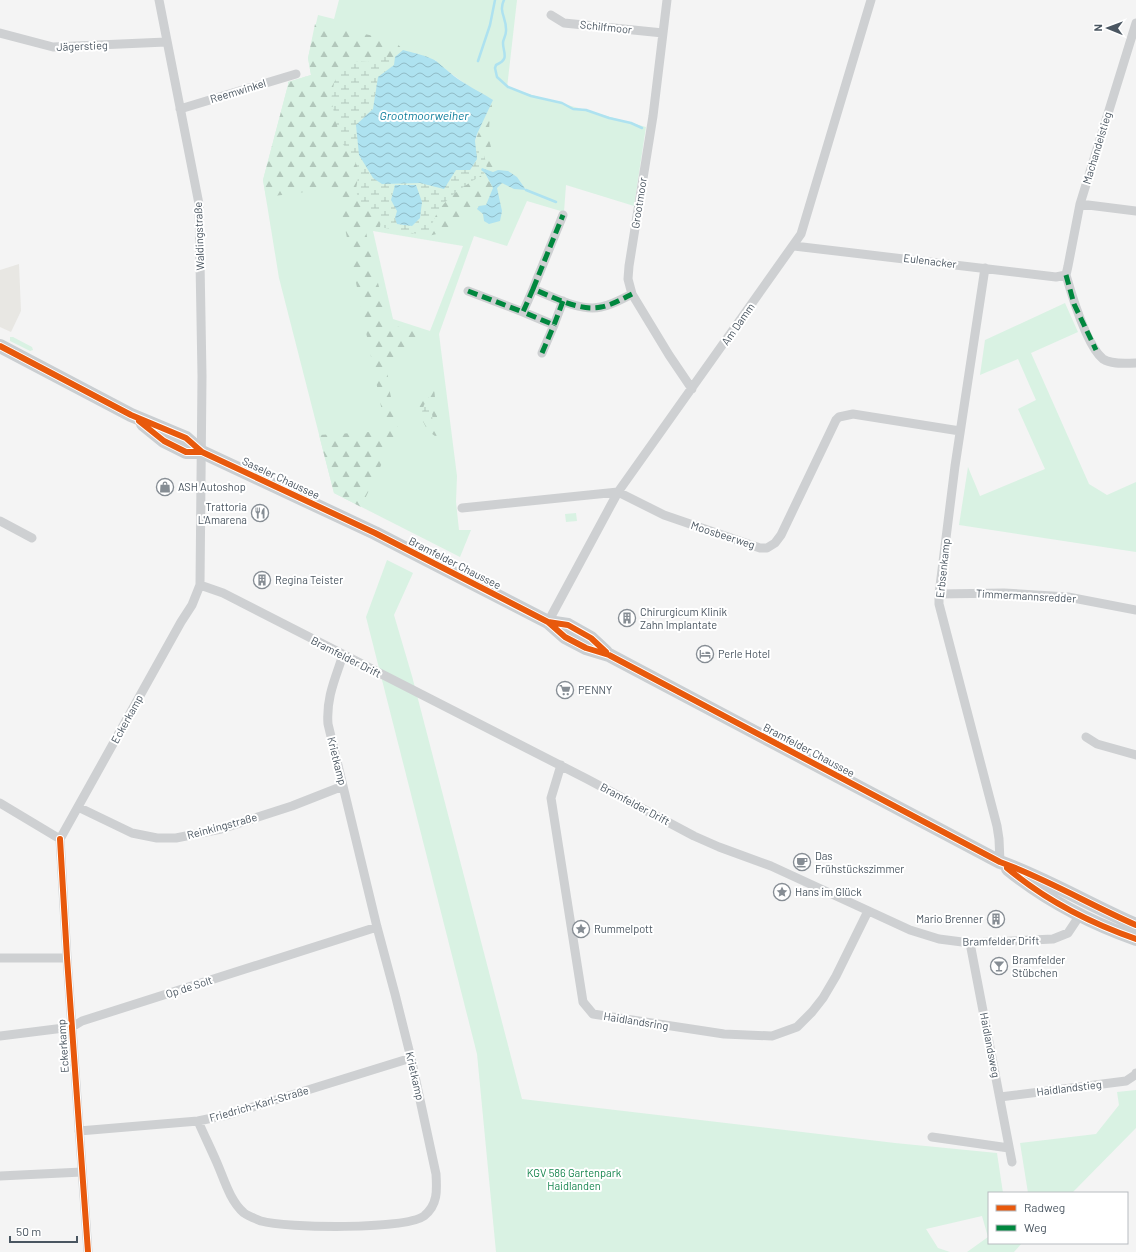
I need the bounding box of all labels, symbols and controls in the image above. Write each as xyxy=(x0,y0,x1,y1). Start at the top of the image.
north arrow xyxy=(1088,8,1128,48)
street label: Schilfmoor xyxy=(579,17,633,36)
text: N xyxy=(1091,24,1104,32)
street label: Jägerstieg xyxy=(56,38,108,53)
street label: Reemwinkel xyxy=(208,76,267,105)
water label: Grootmoorweiher xyxy=(380,108,469,122)
street label: Machandelstieg xyxy=(1079,110,1114,186)
street label: Grootmoor xyxy=(628,176,649,229)
street label: Waldingstraße xyxy=(191,201,206,271)
street label: Eulenacker xyxy=(903,251,957,270)
street label: Am Damm xyxy=(718,300,757,347)
street label: Saseler Chaussee xyxy=(240,454,322,501)
shop icon: ASH Autoshop xyxy=(155,477,175,497)
place label: ASH Autoshop xyxy=(178,480,246,493)
place label: Trattoria L'Amarena xyxy=(198,500,247,526)
restaurant icon: Trattoria L'Amarena xyxy=(250,503,270,523)
street label: Moosbeerweg xyxy=(689,518,757,551)
street label: Bramfelder Chaussee xyxy=(407,534,504,591)
street label: Erbsenkamp xyxy=(933,537,952,598)
building icon: Regina Teister xyxy=(252,570,272,590)
place label: Regina Teister xyxy=(275,573,343,586)
street label: Timmermannsredder xyxy=(976,586,1077,605)
place label: Chirurgicum Klinik Zahn Implantate xyxy=(640,605,728,631)
building icon: Chirurgicum Klinik Zahn Implantate xyxy=(617,608,637,628)
street label: Bramfelder Drift xyxy=(309,633,383,680)
hotel icon: Perle Hotel xyxy=(695,644,715,664)
place label: Perle Hotel xyxy=(718,647,770,660)
supermarket icon: PENNY xyxy=(555,680,575,700)
place label: PENNY xyxy=(578,683,612,696)
street label: Eckerkamp xyxy=(108,692,145,745)
street label: Bramfelder Chaussee xyxy=(761,720,857,779)
street label: Krietkamp xyxy=(325,735,350,786)
street label: Bramfelder Drift xyxy=(598,780,672,827)
street label: Reinkingstraße xyxy=(185,810,259,841)
place label: Das Frühstückszimmer xyxy=(815,849,904,875)
cafe icon: Das Frühstückszimmer xyxy=(792,852,812,872)
place icon: Hans im Glück xyxy=(772,882,792,902)
place label: Hans im Glück xyxy=(795,885,862,898)
building icon: Mario Brenner xyxy=(986,909,1006,929)
place label: Mario Brenner xyxy=(916,912,983,925)
place icon: Rummelpott xyxy=(571,919,591,939)
place label: Rummelpott xyxy=(594,922,653,935)
street label: Bramfelder Drift xyxy=(962,933,1040,948)
place label: Bramfelder Stübchen xyxy=(1012,953,1065,979)
bar icon: Bramfelder Stübchen xyxy=(989,956,1009,976)
street label: Op de Solt xyxy=(164,973,214,1000)
street label: Haidlandsring xyxy=(603,1009,670,1032)
street label: Haidlandsweg xyxy=(978,1011,1003,1079)
street label: Eckerkamp xyxy=(54,1019,71,1073)
street label: Krietkamp xyxy=(404,1050,427,1101)
street label: Haidlandstieg xyxy=(1036,1077,1102,1098)
street label: Friedrich-Karl-Straße xyxy=(208,1083,310,1124)
park label: KGV 586 Gartenpark Haidlanden xyxy=(527,1166,622,1192)
legend xyxy=(988,1192,1128,1244)
text: Radweg xyxy=(1024,1200,1065,1214)
scale bar xyxy=(10,1218,77,1244)
text: Weg xyxy=(1024,1220,1047,1234)
text: 50 m xyxy=(16,1224,41,1238)

